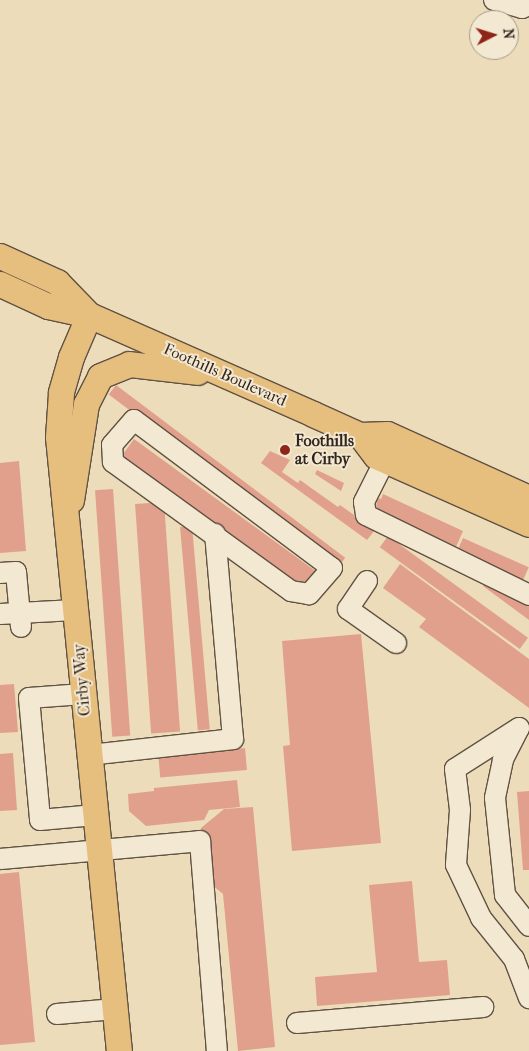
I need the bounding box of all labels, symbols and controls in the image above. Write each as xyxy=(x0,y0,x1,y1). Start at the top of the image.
north arrow xyxy=(469,10,519,60)
text: N xyxy=(500,28,517,40)
street label: Foothills Boulevard xyxy=(161,339,289,411)
place label: Foothills at Cirby xyxy=(295,431,354,469)
marker: Foothills at Cirby xyxy=(279,444,291,456)
street label: Cirby Way xyxy=(69,643,95,717)

